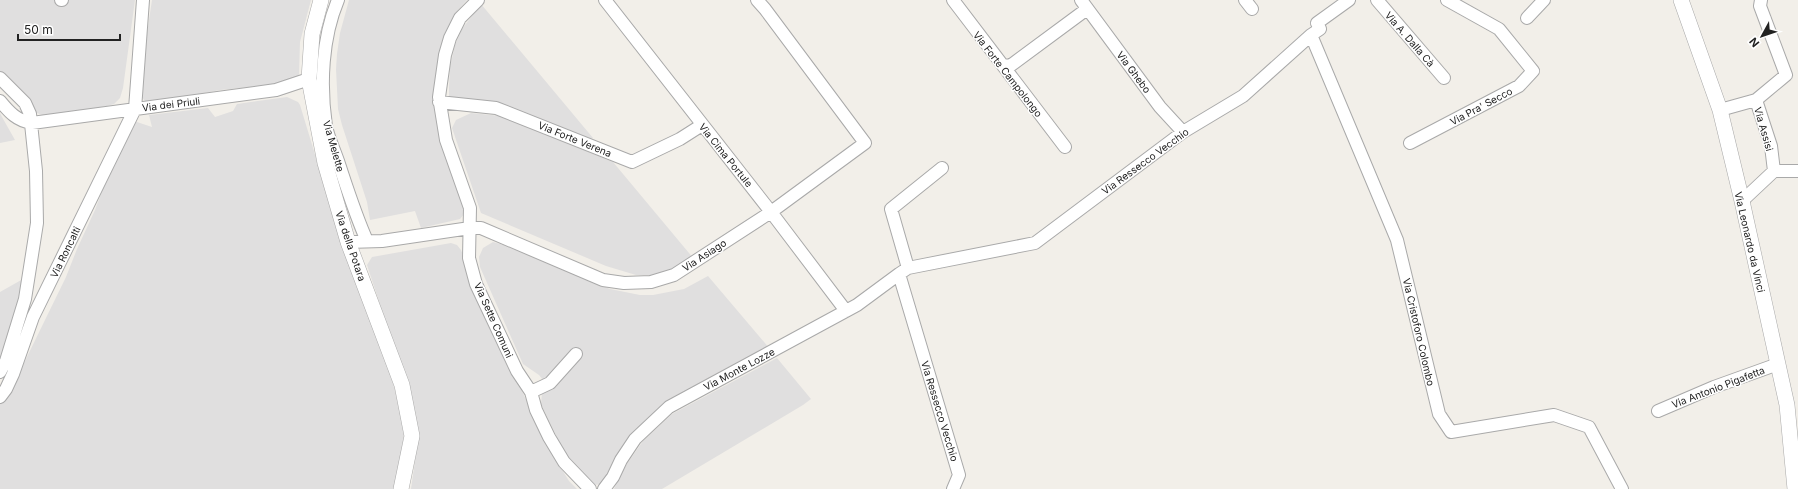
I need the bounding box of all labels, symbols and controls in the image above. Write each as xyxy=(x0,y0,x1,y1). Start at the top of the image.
street label: Via A. Dalla Cà xyxy=(1383,9,1437,69)
scale bar xyxy=(18,16,120,42)
north arrow xyxy=(1742,16,1782,56)
text: 50 m xyxy=(24,22,53,37)
street label: Via Forte Campolongo xyxy=(971,29,1045,119)
text: N xyxy=(1746,35,1762,50)
street label: Via Ghebo xyxy=(1114,49,1154,95)
street label: Via Pra' Secco xyxy=(1448,85,1514,127)
street label: Via dei Priuli xyxy=(141,94,201,114)
street label: Via Assisi xyxy=(1752,106,1776,152)
street label: Via Melette xyxy=(321,119,347,173)
street label: Via Forte Verena xyxy=(537,119,613,159)
street label: Via Cima Portule xyxy=(697,121,755,189)
street label: Via Ressecco Vecchio xyxy=(1099,125,1191,197)
street label: Via Leonardo da Vinci xyxy=(1733,190,1767,294)
street label: Via della Potara xyxy=(333,209,369,283)
street label: Via Roncalti xyxy=(47,224,83,280)
street label: Via Asiago xyxy=(680,236,728,274)
street label: Via Cristoforo Colombo xyxy=(1401,277,1437,387)
street label: Via Sette Comuni xyxy=(472,280,516,360)
street label: Via Monte Lozze xyxy=(701,345,777,393)
street label: Via Ressecco Vecchio xyxy=(919,359,961,463)
street label: Via Antonio Pigafetta xyxy=(1670,364,1766,410)

